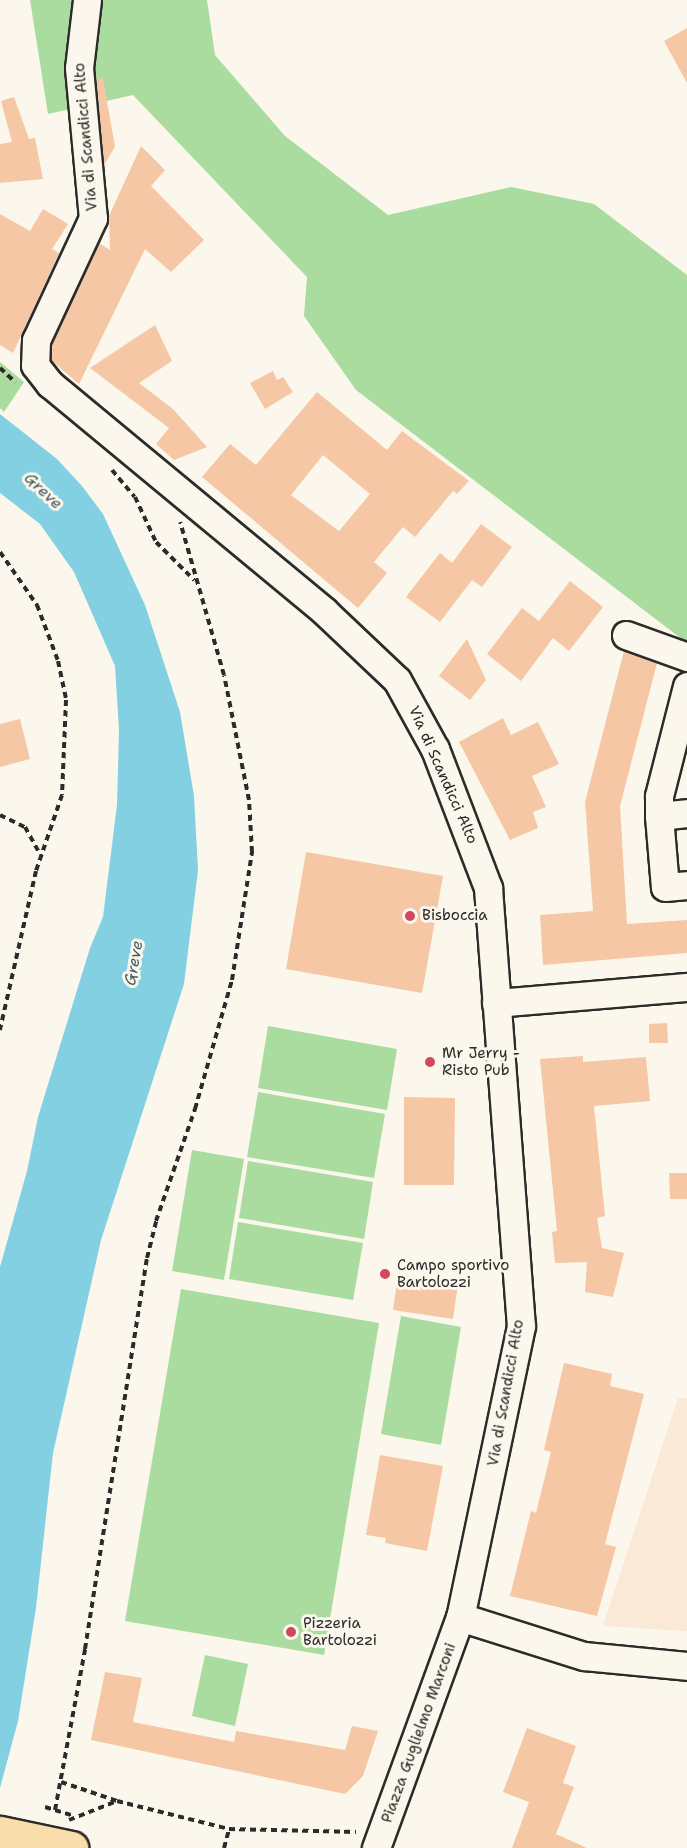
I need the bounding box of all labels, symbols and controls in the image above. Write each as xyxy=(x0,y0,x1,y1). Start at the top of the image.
street label: Via di Scandicci Alto xyxy=(71,62,101,212)
water label: Greve xyxy=(20,469,66,513)
street label: Via di Scandicci Alto xyxy=(405,703,481,847)
place label: Bisboccia xyxy=(422,907,488,925)
marker: Bisboccia xyxy=(403,909,417,923)
water label: Greve xyxy=(121,939,147,987)
place label: Mr Jerry - Risto Pub xyxy=(442,1044,520,1079)
marker: Mr Jerry - Risto Pub xyxy=(423,1055,437,1069)
place label: Campo sportivo Bartolozzi xyxy=(397,1256,509,1291)
marker: Campo sportivo Bartolozzi xyxy=(378,1267,392,1281)
street label: Via di Scandicci Alto xyxy=(484,1318,528,1468)
place label: Pizzeria Bartolozzi xyxy=(303,1614,377,1649)
marker: Pizzeria Bartolozzi xyxy=(284,1625,298,1639)
street label: Piazza Guglielmo Marconi xyxy=(378,1641,460,1825)

